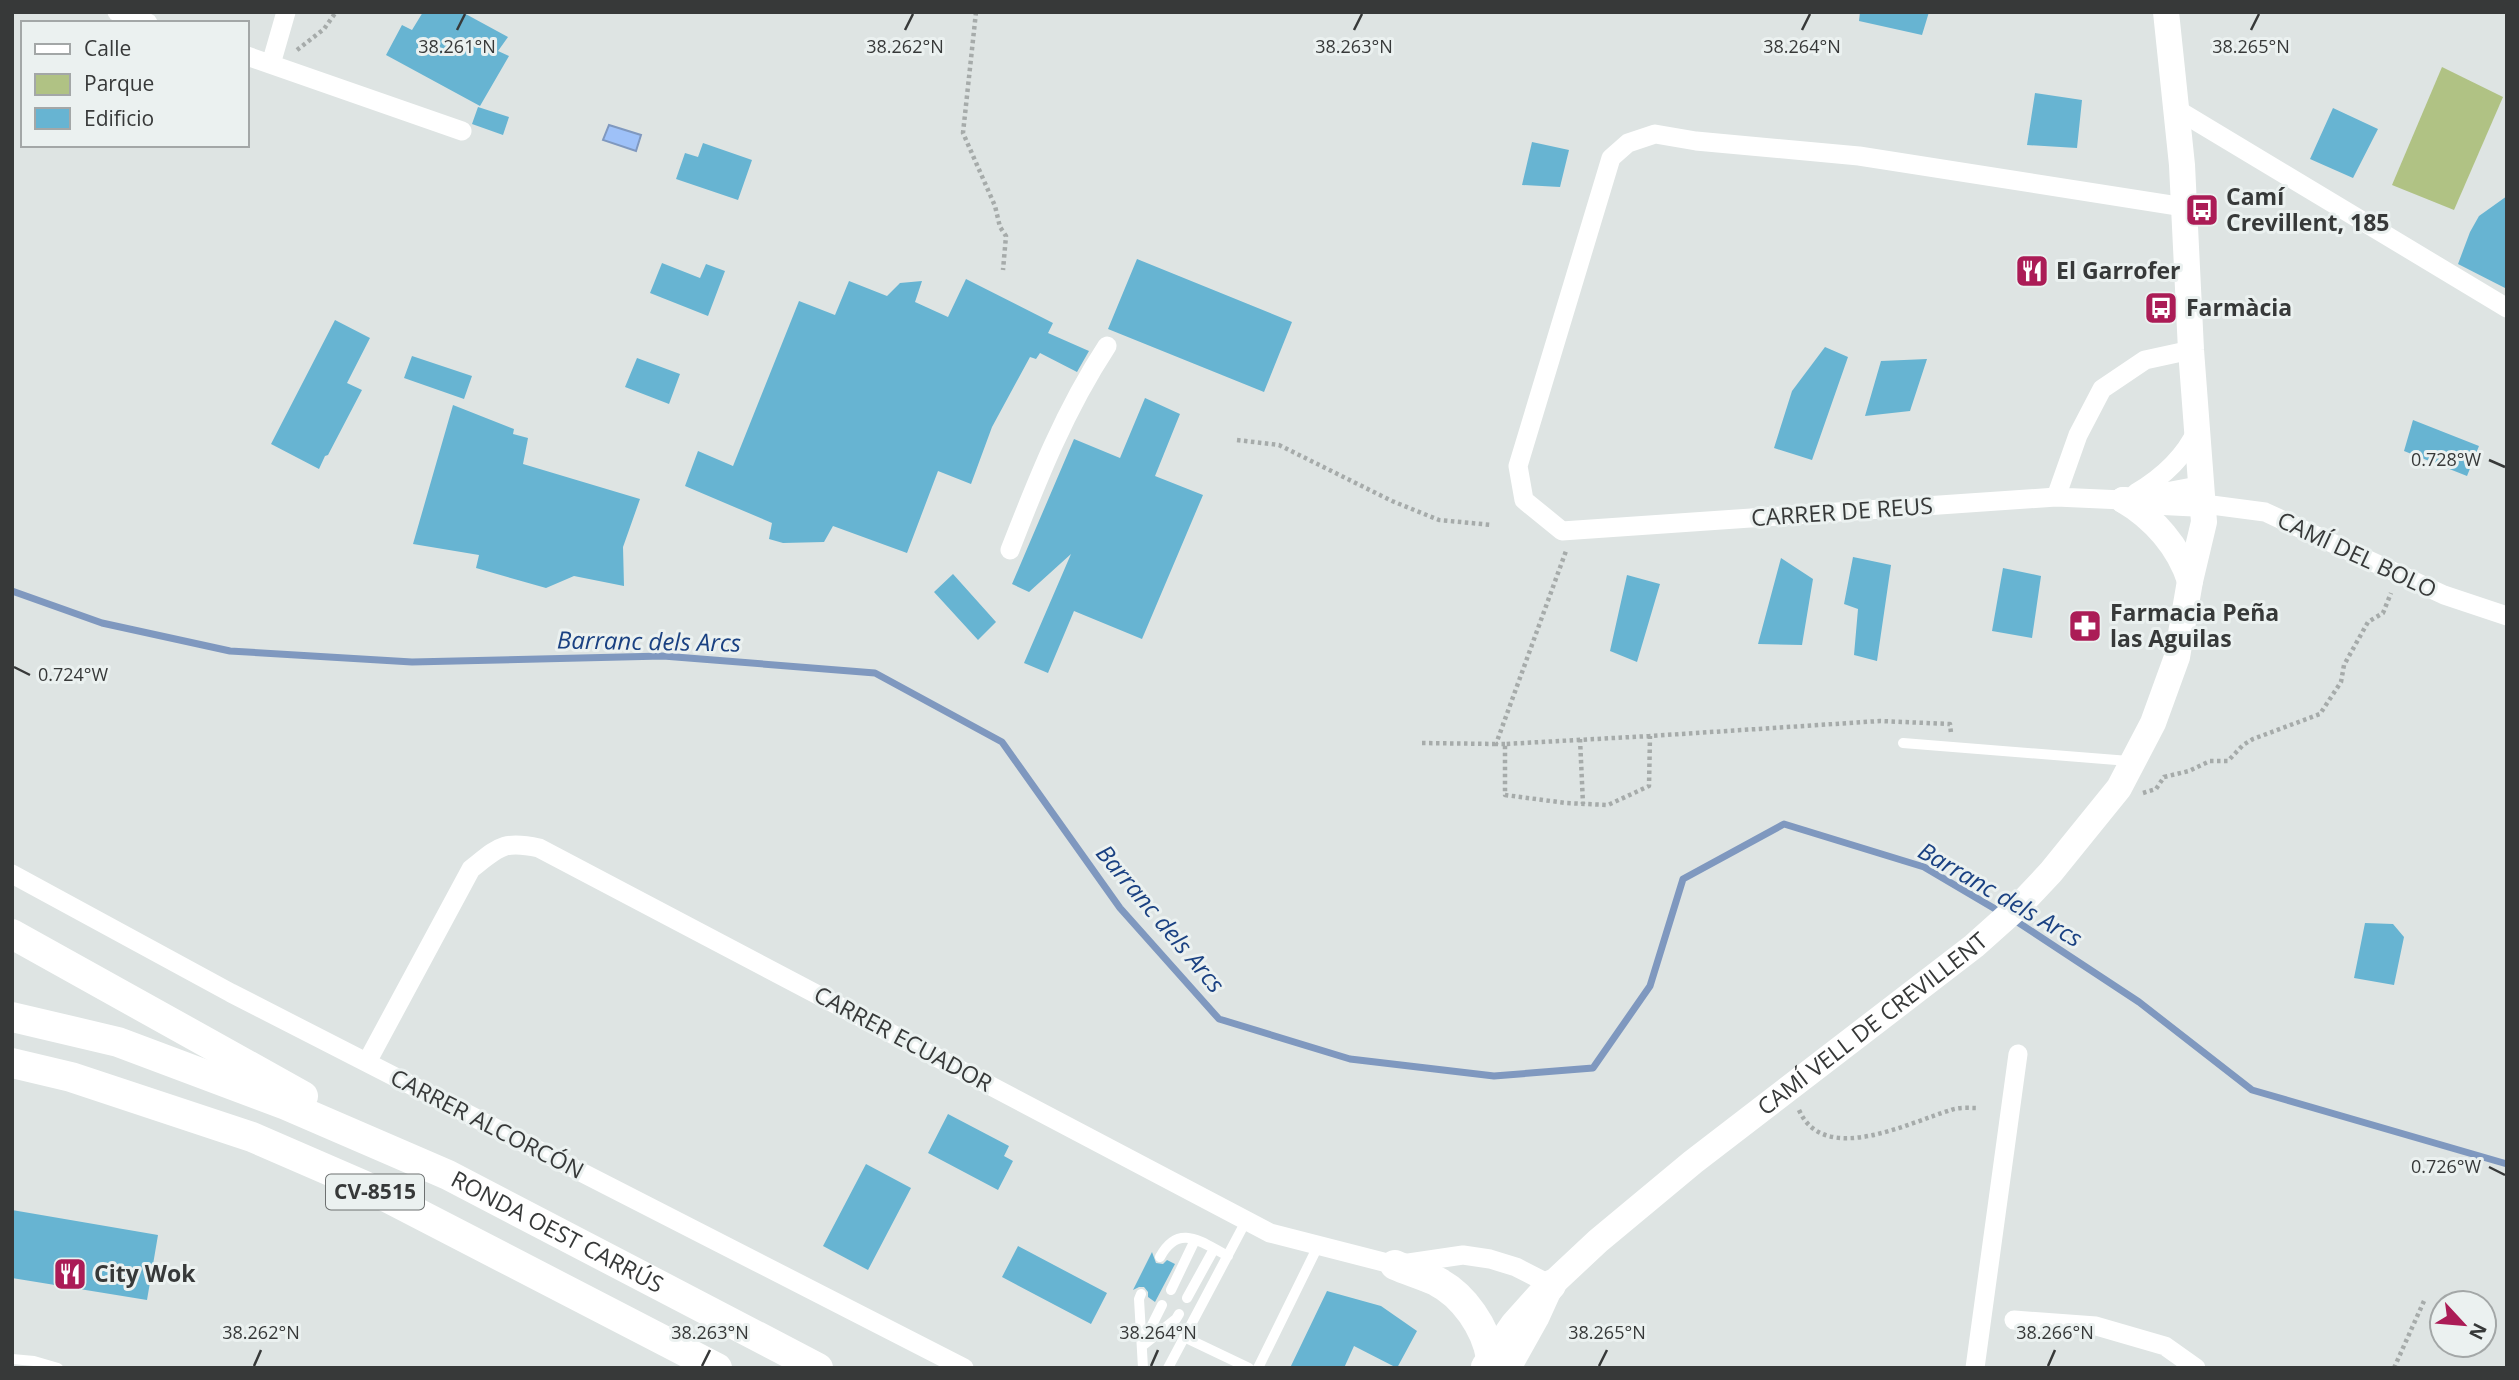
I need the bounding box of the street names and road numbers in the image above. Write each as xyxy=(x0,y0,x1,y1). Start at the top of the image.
street label: CARRER DE REUS xyxy=(1750,489,1934,533)
street label: CAMÍ DEL BOLO xyxy=(2273,503,2442,605)
street label: CAMÍ VELL DE CREVILLENT xyxy=(1750,924,1994,1122)
street label: CARRER ECUADOR xyxy=(809,978,998,1099)
street label: CARRER ALCORCÓN xyxy=(385,1060,590,1186)
street label: RONDA OEST CARRÚS xyxy=(446,1162,669,1300)
road number: CV-8515 xyxy=(326,1174,424,1210)

